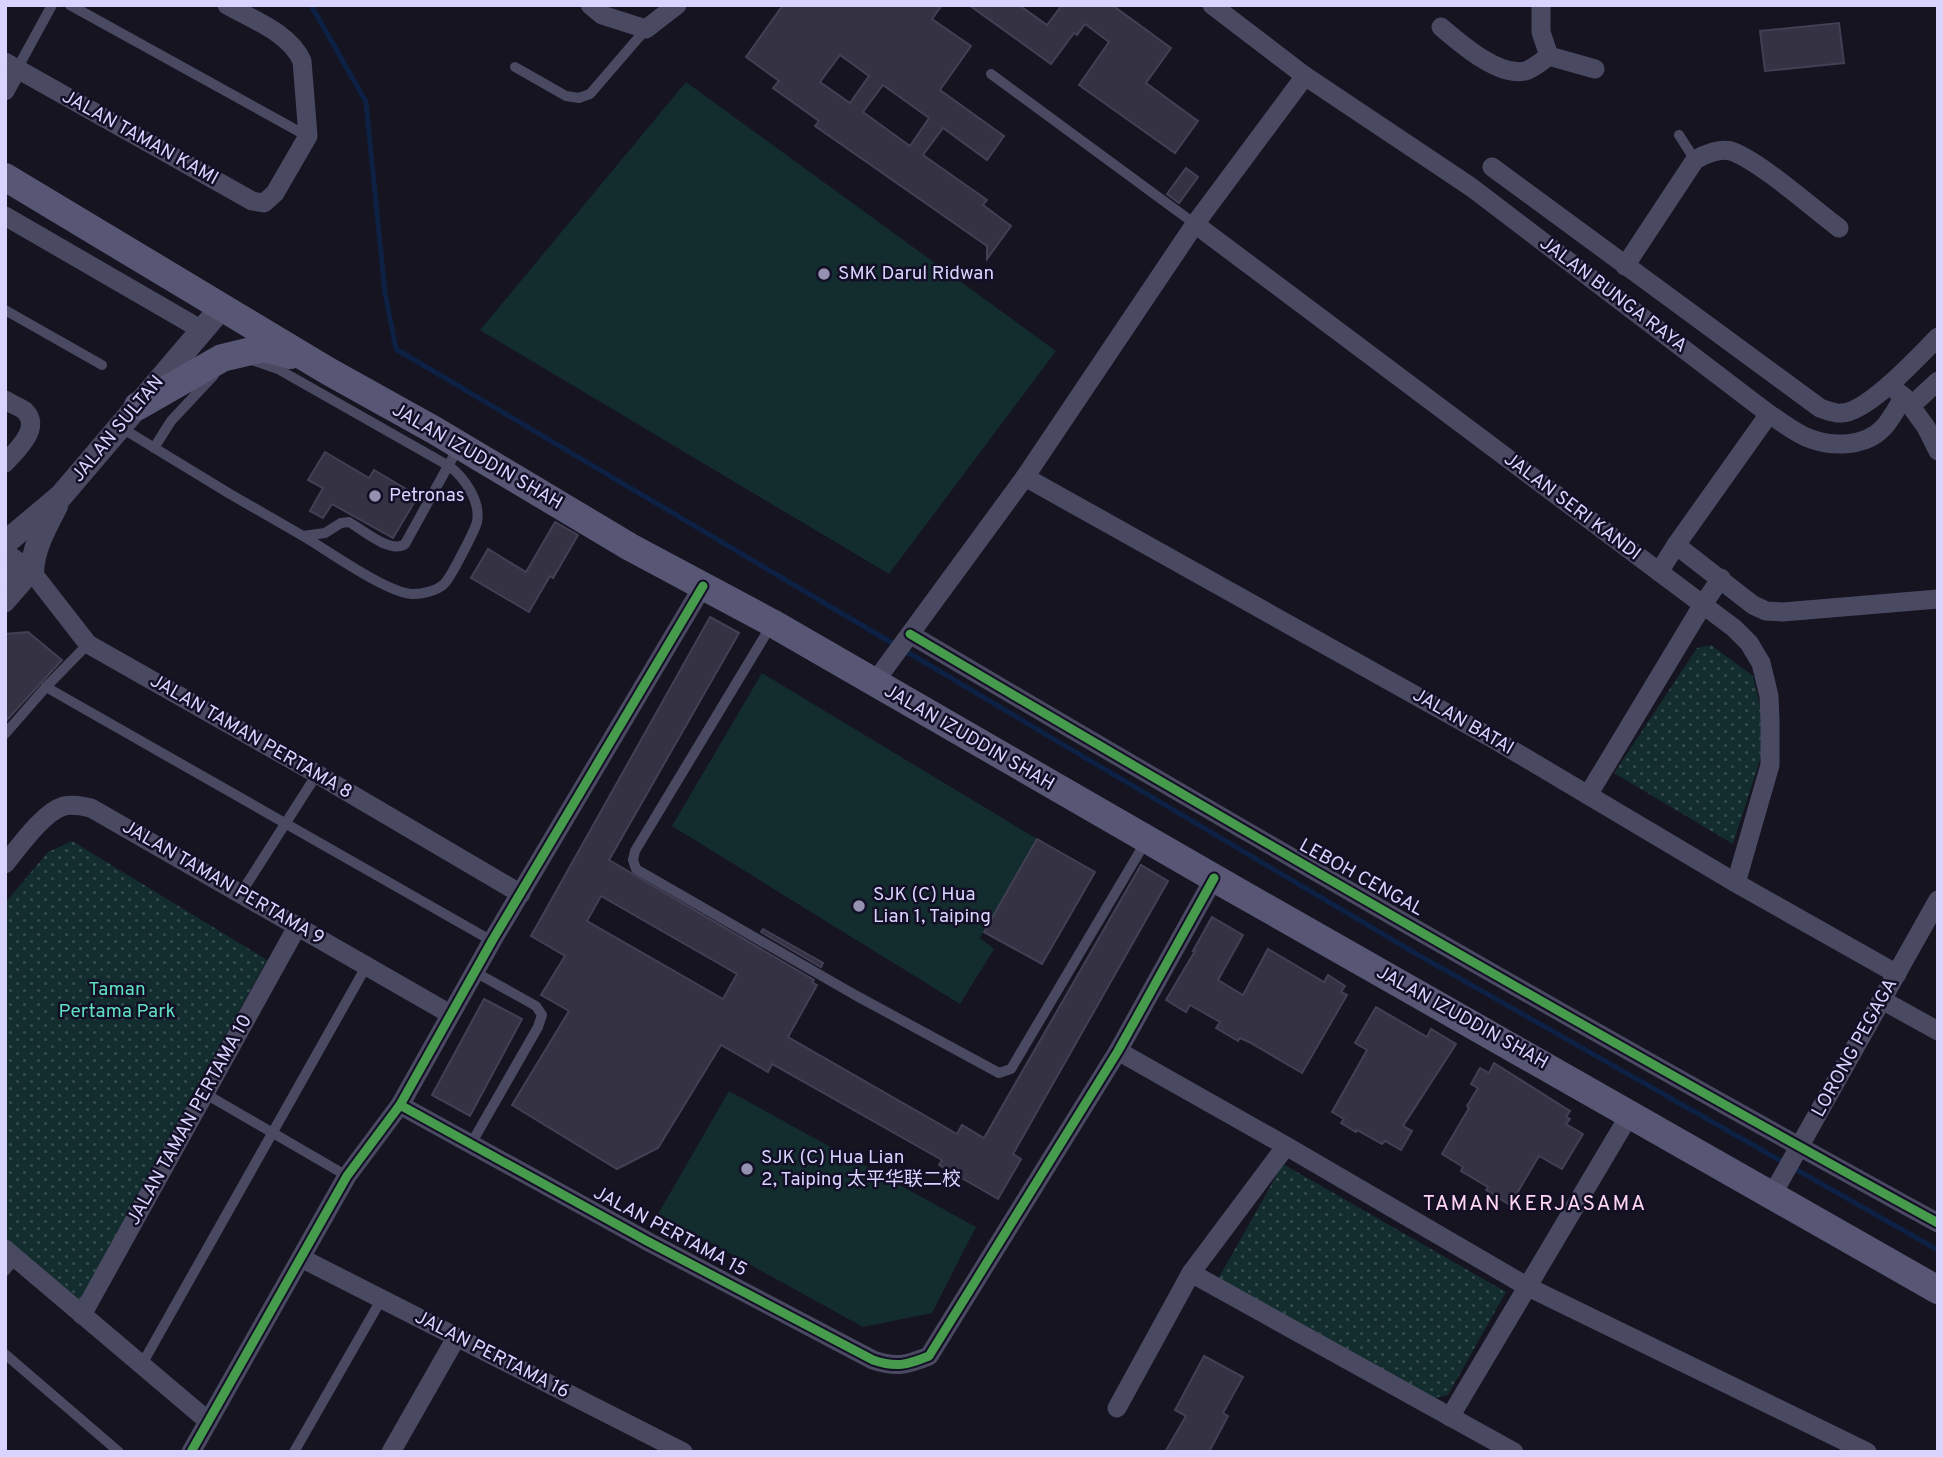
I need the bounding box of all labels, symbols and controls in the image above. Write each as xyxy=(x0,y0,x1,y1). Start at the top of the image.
street label: JALAN TAMAN KAMI xyxy=(58,85,222,191)
street label: JALAN BUNGA RAYA xyxy=(1535,232,1691,358)
place label: SMK Darul Ridwan xyxy=(838,262,994,286)
marker: SMK Darul Ridwan xyxy=(816,266,832,282)
street label: JALAN SULTAN xyxy=(66,371,170,487)
street label: JALAN IZUDDIN SHAH xyxy=(387,398,567,516)
street label: JALAN SERI KANDI xyxy=(1499,448,1645,566)
place label: Petronas xyxy=(389,484,465,508)
marker: Petronas xyxy=(367,488,383,504)
street label: JALAN TAMAN PERTAMA 8 xyxy=(146,669,356,805)
street label: JALAN IZUDDIN SHAH xyxy=(879,679,1059,797)
street label: JALAN BATAI xyxy=(1408,683,1518,761)
street label: JALAN TAMAN PERTAMA 9 xyxy=(118,815,328,951)
street label: LEBOH CENGAL xyxy=(1295,834,1428,922)
place label: SJK (C) Hua Lian 1, Taiping xyxy=(873,883,991,929)
marker: SJK (C) Hua Lian 1, Taiping xyxy=(851,898,867,914)
street label: JALAN IZUDDIN SHAH xyxy=(1372,961,1552,1075)
street label: LORONG PEGAGA xyxy=(1807,974,1903,1122)
park label: Taman Pertama Park xyxy=(58,978,176,1024)
street label: JALAN TAMAN PERTAMA 10 xyxy=(122,1010,258,1230)
place label: SJK (C) Hua Lian 2, Taiping 太平华联二校 xyxy=(761,1146,961,1192)
marker: SJK (C) Hua Lian 2, Taiping 太平华联二校 xyxy=(739,1161,755,1177)
street label: JALAN PERTAMA 15 xyxy=(589,1181,751,1283)
district label: TAMAN KERJASAMA xyxy=(1423,1191,1647,1218)
street label: JALAN PERTAMA 16 xyxy=(411,1306,573,1404)

